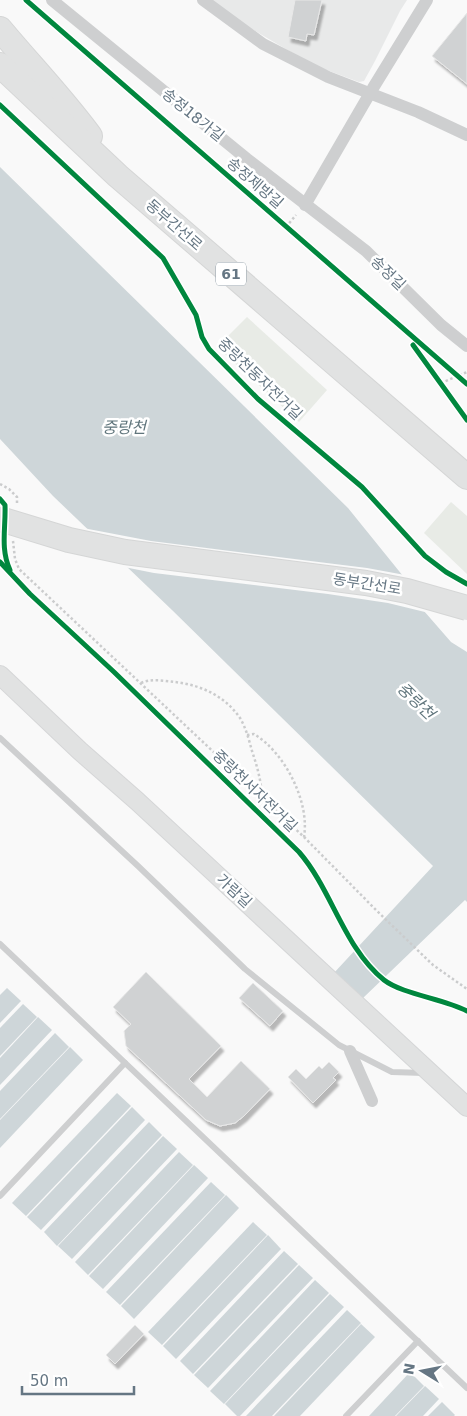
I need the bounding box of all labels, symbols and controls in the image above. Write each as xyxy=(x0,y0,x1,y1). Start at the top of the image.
street label: 송정18가길 xyxy=(158,85,228,145)
street label: 송정제방길 xyxy=(223,154,287,212)
street label: 동부간선로 xyxy=(142,196,206,254)
street label: 송정길 xyxy=(367,252,409,294)
road number: 61 xyxy=(216,262,246,286)
street label: 중랑천동자전거길 xyxy=(214,334,306,424)
water label: 중랑천 xyxy=(102,418,148,437)
street label: 동부간선로 xyxy=(332,570,402,598)
water label: 중랑천 xyxy=(394,679,440,725)
street label: 중랑천서자전거길 xyxy=(209,746,301,836)
street label: 가람길 xyxy=(213,870,255,912)
north arrow xyxy=(397,1346,447,1396)
text: N xyxy=(400,1362,418,1376)
scale bar xyxy=(22,1364,135,1396)
text: 50 m xyxy=(30,1372,68,1390)

